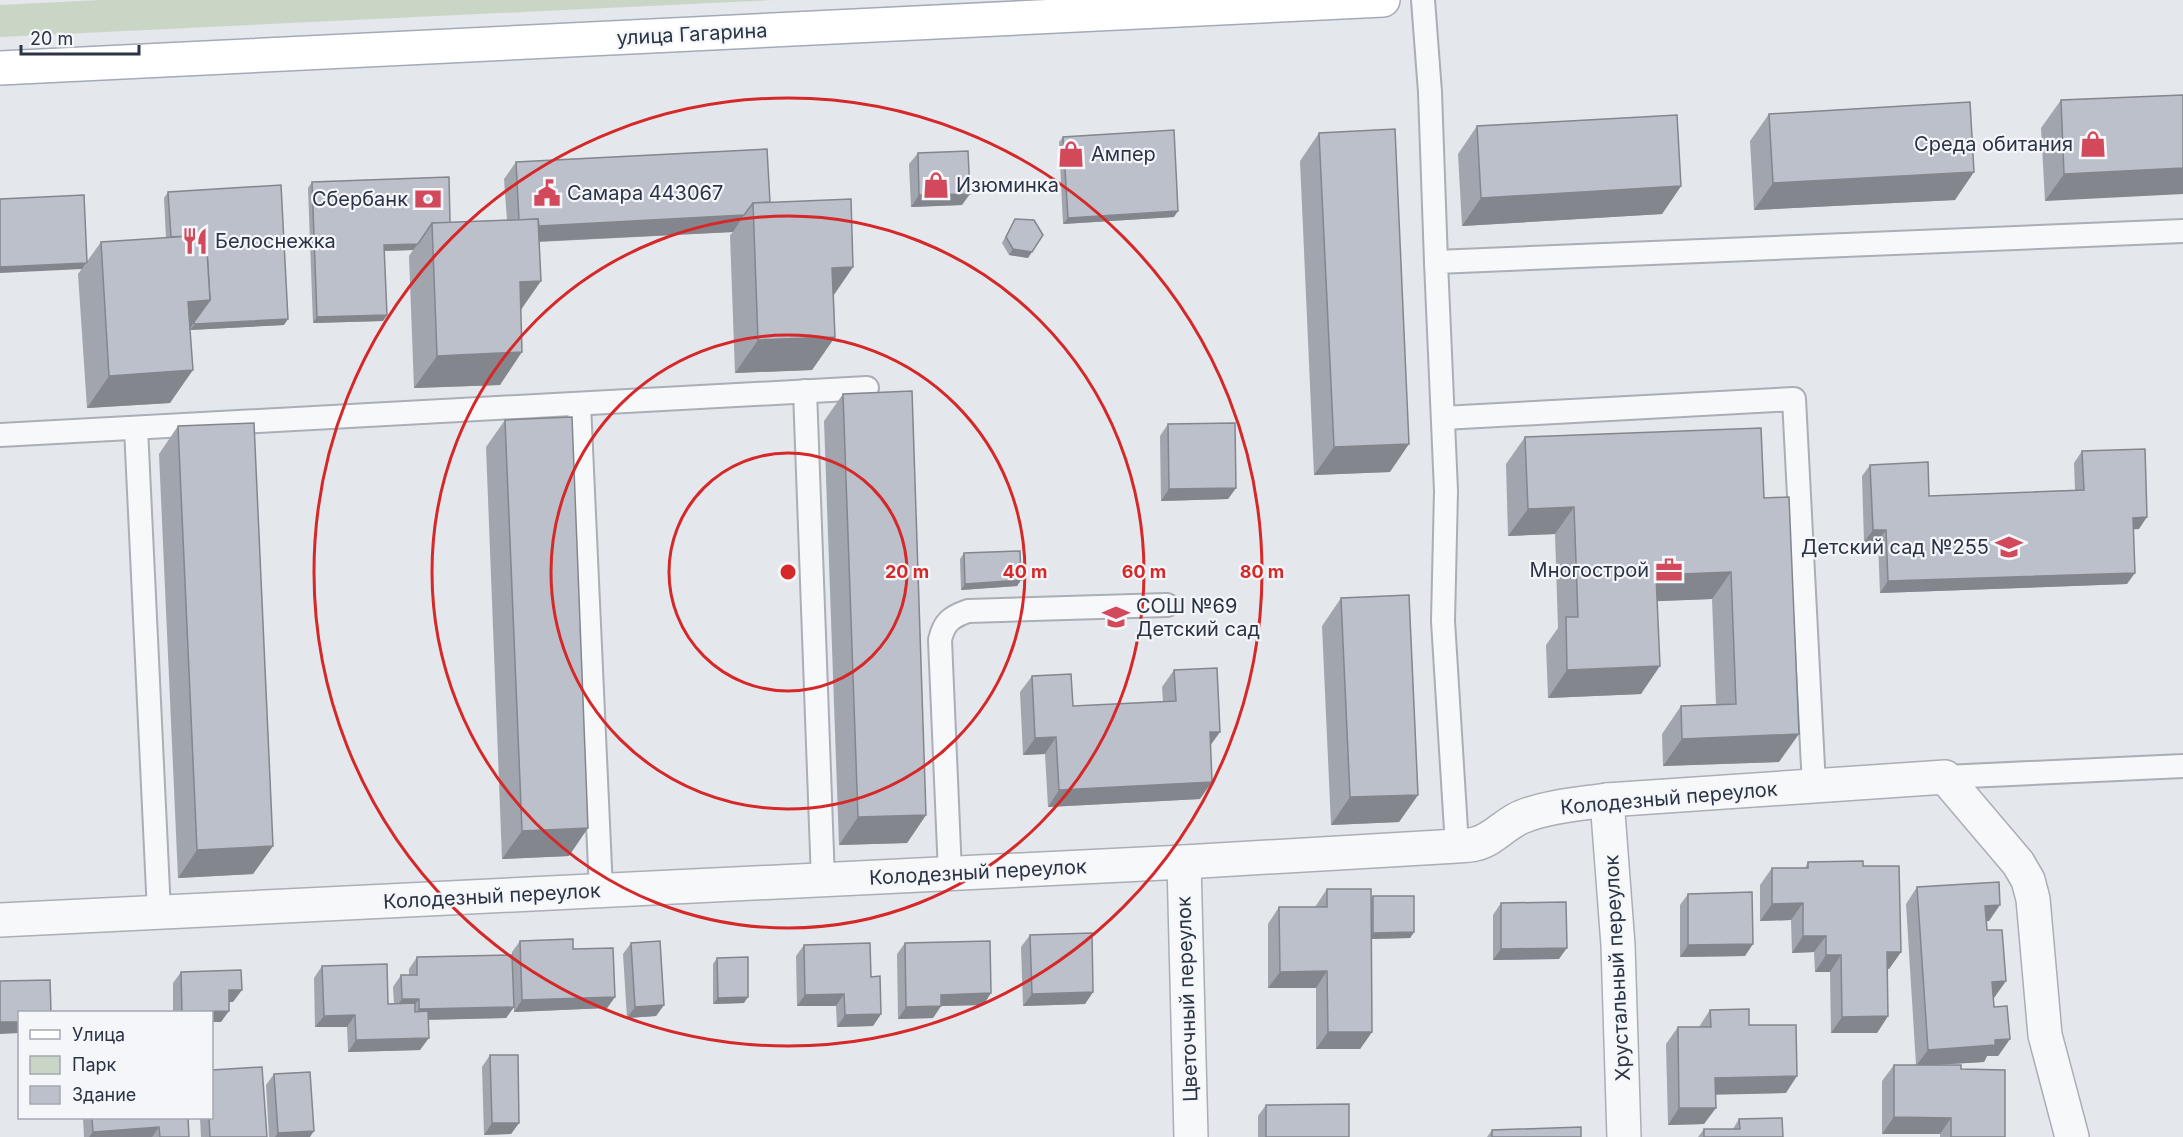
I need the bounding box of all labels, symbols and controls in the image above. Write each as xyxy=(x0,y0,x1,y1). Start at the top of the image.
scale bar xyxy=(21,18,140,56)
street label: улица Гагарина xyxy=(616,18,768,50)
text: 20 m xyxy=(30,28,73,49)
shop icon: Среда обитания xyxy=(2078,129,2108,159)
place label: Среда обитания xyxy=(1914,132,2073,156)
shop icon: Ампер xyxy=(1056,139,1086,169)
place label: Ампер xyxy=(1091,142,1156,166)
shop icon: Изюминка xyxy=(921,170,951,200)
place label: Изюминка xyxy=(956,173,1059,197)
public building icon: Самара 443067 xyxy=(532,178,562,208)
place label: Самара 443067 xyxy=(567,181,723,205)
bank icon: Сбербанк xyxy=(413,184,443,214)
place label: Сбербанк xyxy=(312,187,408,211)
restaurant icon: Белоснежка xyxy=(180,226,210,256)
place label: Белоснежка xyxy=(215,229,336,253)
school or university icon: Детский сад №255 xyxy=(1994,532,2024,562)
place label: Детский сад №255 xyxy=(1801,535,1989,559)
office icon: Многострой xyxy=(1654,555,1684,585)
place label: Многострой xyxy=(1530,558,1649,582)
text: 20 m xyxy=(885,561,929,582)
text: 40 m xyxy=(1003,561,1048,582)
text: 60 m xyxy=(1122,561,1166,582)
text: 80 m xyxy=(1240,561,1284,582)
centre of rings xyxy=(778,562,798,582)
place label: СОШ №69 Детский сад xyxy=(1136,594,1260,641)
school or university icon: СОШ №69 Детский сад xyxy=(1101,602,1131,632)
street label: Колодезный переулок xyxy=(1559,777,1779,819)
street label: Колодезный переулок xyxy=(869,854,1088,890)
street label: Хрустальный переулок xyxy=(1599,854,1635,1082)
street label: Колодезный переулок xyxy=(383,878,602,914)
street label: Цветочный переулок xyxy=(1171,896,1203,1102)
legend xyxy=(18,1011,213,1119)
text: Улица xyxy=(72,1024,125,1045)
text: Парк xyxy=(72,1054,117,1075)
text: Здание xyxy=(72,1084,136,1105)

